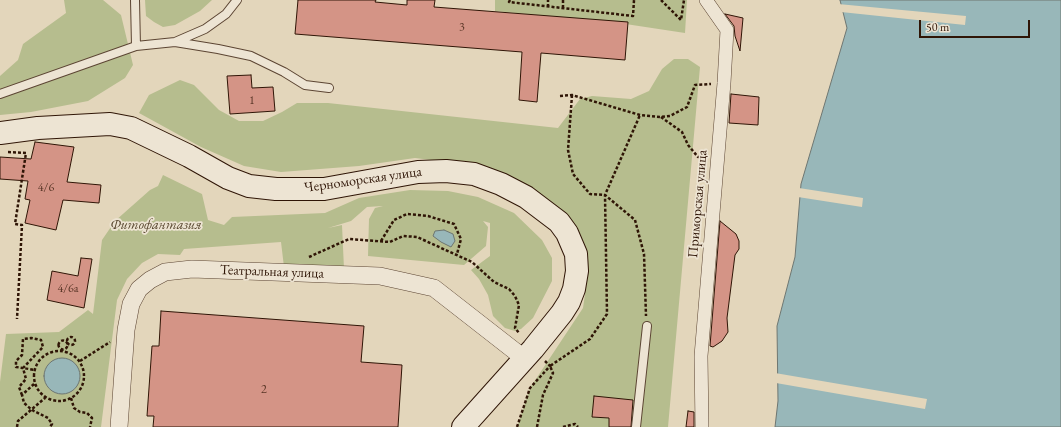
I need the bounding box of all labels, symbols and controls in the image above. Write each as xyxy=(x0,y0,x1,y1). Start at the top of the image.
scale bar xyxy=(921,12,1032,38)
text: 50 m xyxy=(926,19,949,35)
house number: 3 xyxy=(459,21,465,35)
house number: 1 xyxy=(249,94,255,108)
street label: Приморская улица xyxy=(685,149,711,259)
street label: Черноморская улица xyxy=(303,163,423,197)
house number: 4/6 xyxy=(38,181,54,195)
park label: Фитофантазия xyxy=(110,217,202,233)
street label: Театральная улица xyxy=(220,262,324,282)
house number: 4/6а xyxy=(57,282,79,296)
house number: 2 xyxy=(261,383,267,397)

